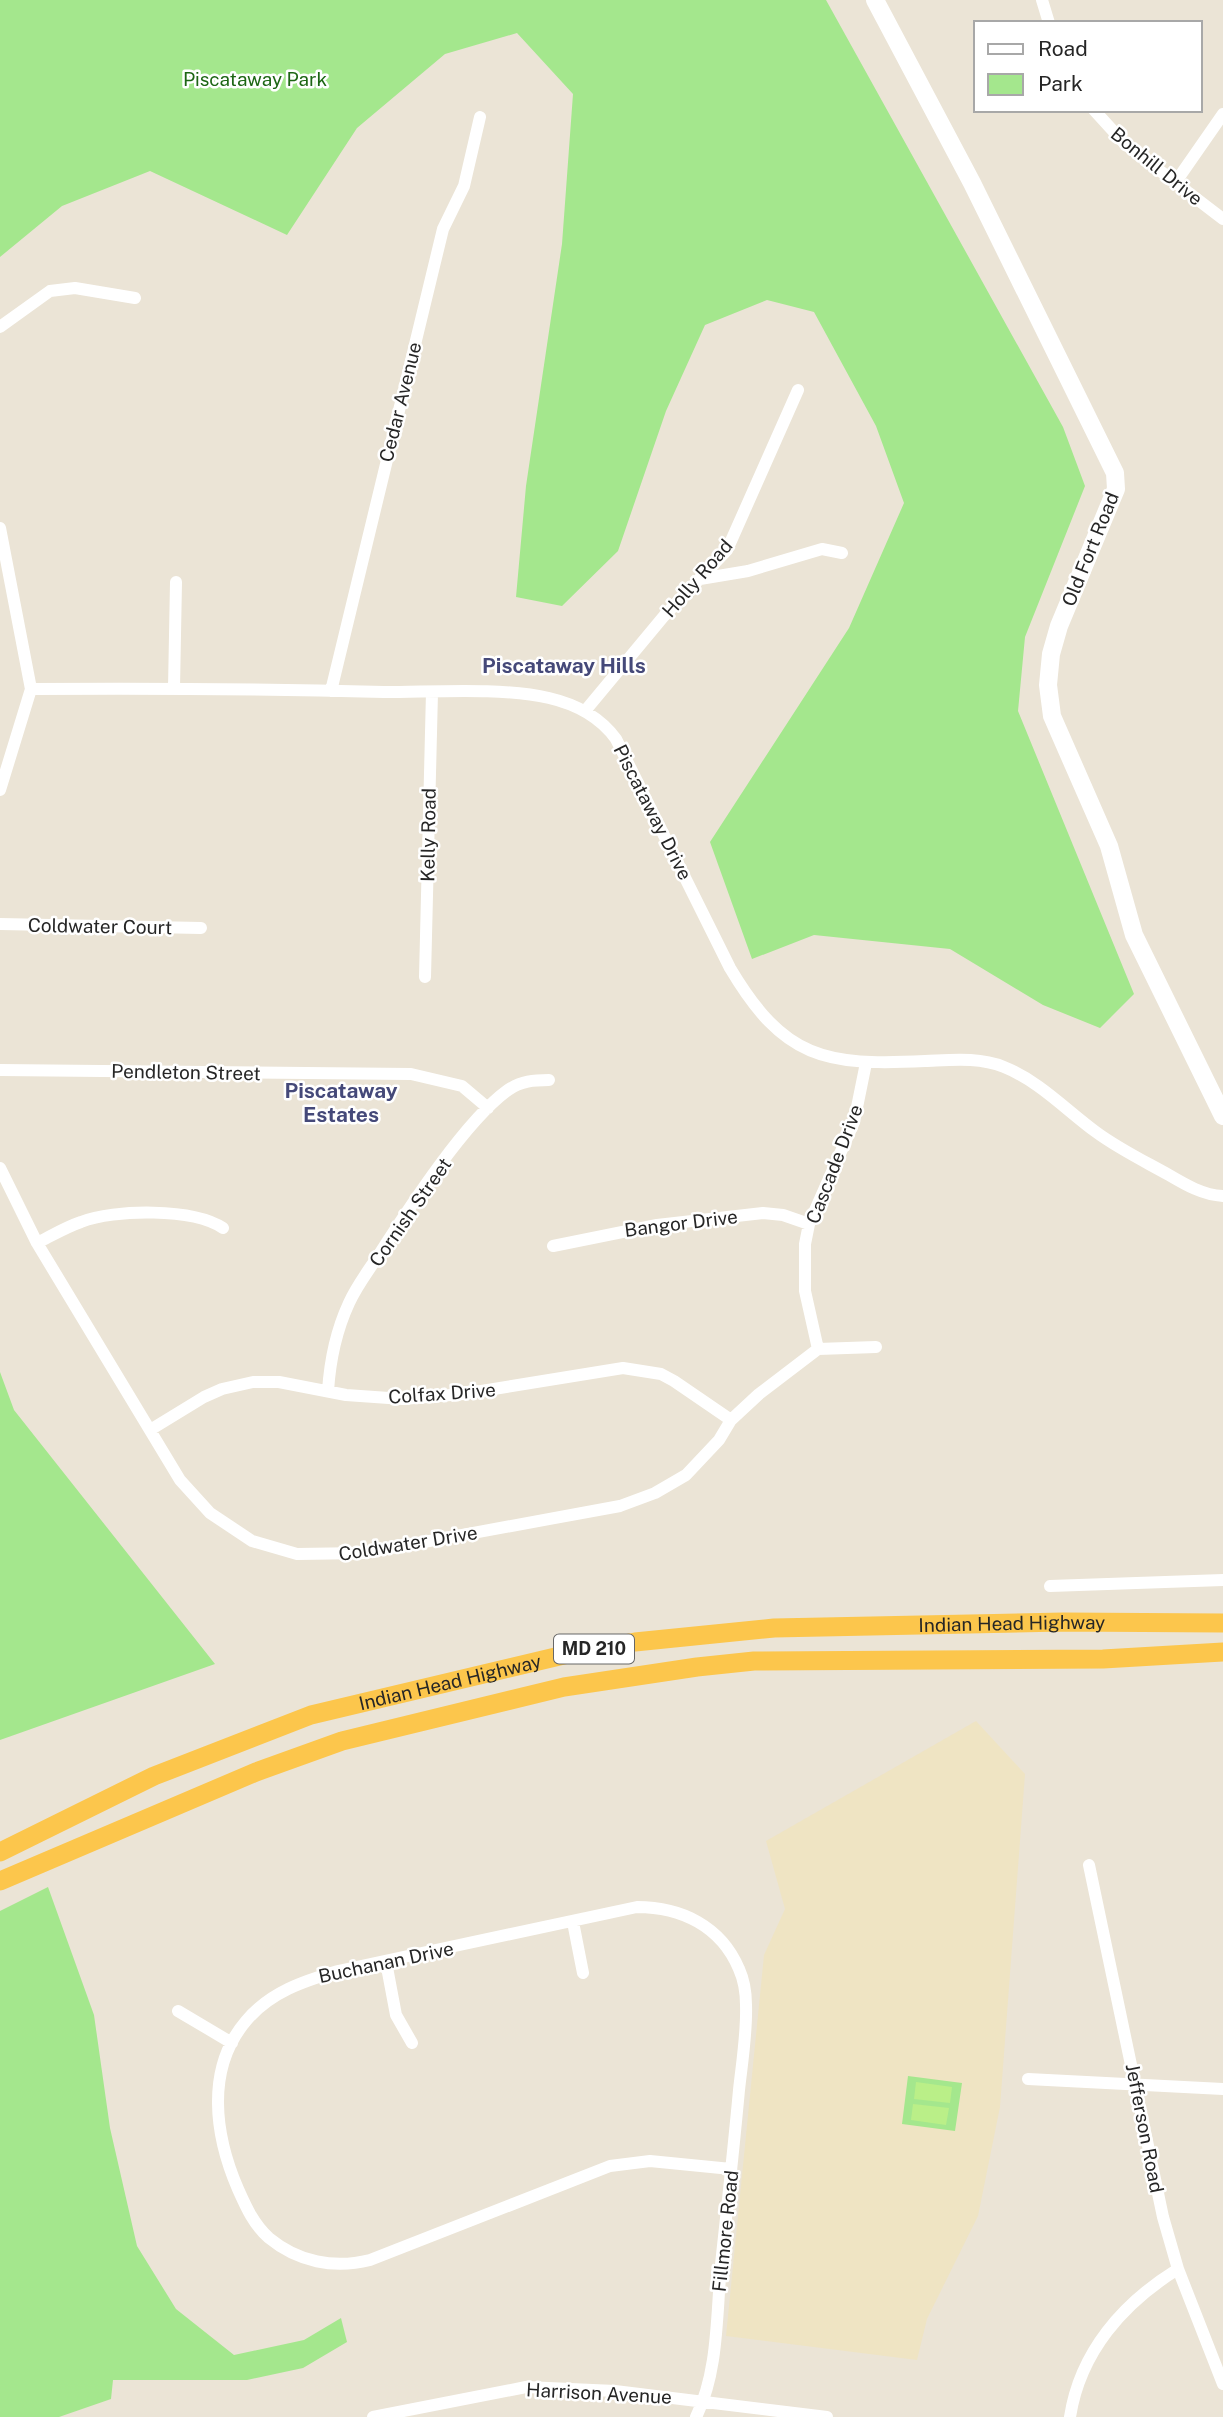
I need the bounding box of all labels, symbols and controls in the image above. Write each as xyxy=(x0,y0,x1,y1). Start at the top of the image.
legend xyxy=(974,21,1202,112)
text: Road xyxy=(1038,36,1088,61)
park label: Piscataway Park xyxy=(183,68,327,90)
text: Park xyxy=(1038,71,1083,96)
street label: Bonhill Drive xyxy=(1107,122,1207,210)
street label: Cedar Avenue xyxy=(374,340,426,464)
street label: Old Fort Road xyxy=(1057,489,1123,609)
street label: Holly Road xyxy=(657,535,737,621)
district label: Piscataway Hills xyxy=(482,653,646,678)
street label: Piscataway Drive xyxy=(609,741,697,883)
street label: Kelly Road xyxy=(416,788,440,882)
street label: Coldwater Court xyxy=(28,914,172,938)
street label: Pendleton Street xyxy=(111,1060,261,1084)
district label: Piscataway Estates xyxy=(284,1078,398,1127)
street label: Cascade Drive xyxy=(801,1101,867,1227)
street label: Cornish Street xyxy=(364,1153,456,1271)
street label: Bangor Drive xyxy=(623,1205,739,1241)
street label: Colfax Drive xyxy=(387,1378,497,1408)
street label: Coldwater Drive xyxy=(337,1521,479,1565)
street label: Indian Head Highway xyxy=(918,1611,1105,1636)
road number: MD 210 xyxy=(554,1634,634,1664)
street label: Indian Head Highway xyxy=(357,1650,543,1714)
street label: Buchanan Drive xyxy=(316,1937,456,1987)
street label: Jefferson Road xyxy=(1122,2061,1168,2195)
street label: Fillmore Road xyxy=(708,2169,742,2293)
street label: Harrison Avenue xyxy=(526,2378,672,2408)

